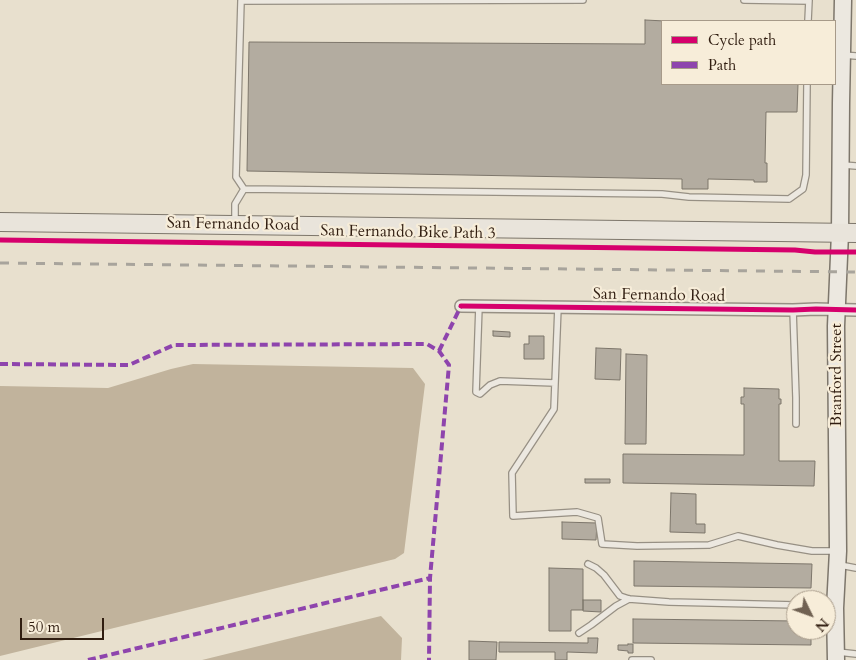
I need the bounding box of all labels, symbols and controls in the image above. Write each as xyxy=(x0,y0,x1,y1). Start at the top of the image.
legend xyxy=(661,20,836,85)
text: Cycle path xyxy=(708,30,776,50)
text: Path xyxy=(708,55,736,75)
street label: San Fernando Road xyxy=(167,214,299,236)
street label: San Fernando Bike Path 3 xyxy=(320,222,496,244)
street label: San Fernando Road xyxy=(593,285,725,307)
street label: Branford Street xyxy=(827,323,847,427)
north arrow xyxy=(786,590,836,640)
scale bar xyxy=(22,608,106,640)
text: N xyxy=(811,614,833,636)
text: 50 m xyxy=(28,617,60,637)

